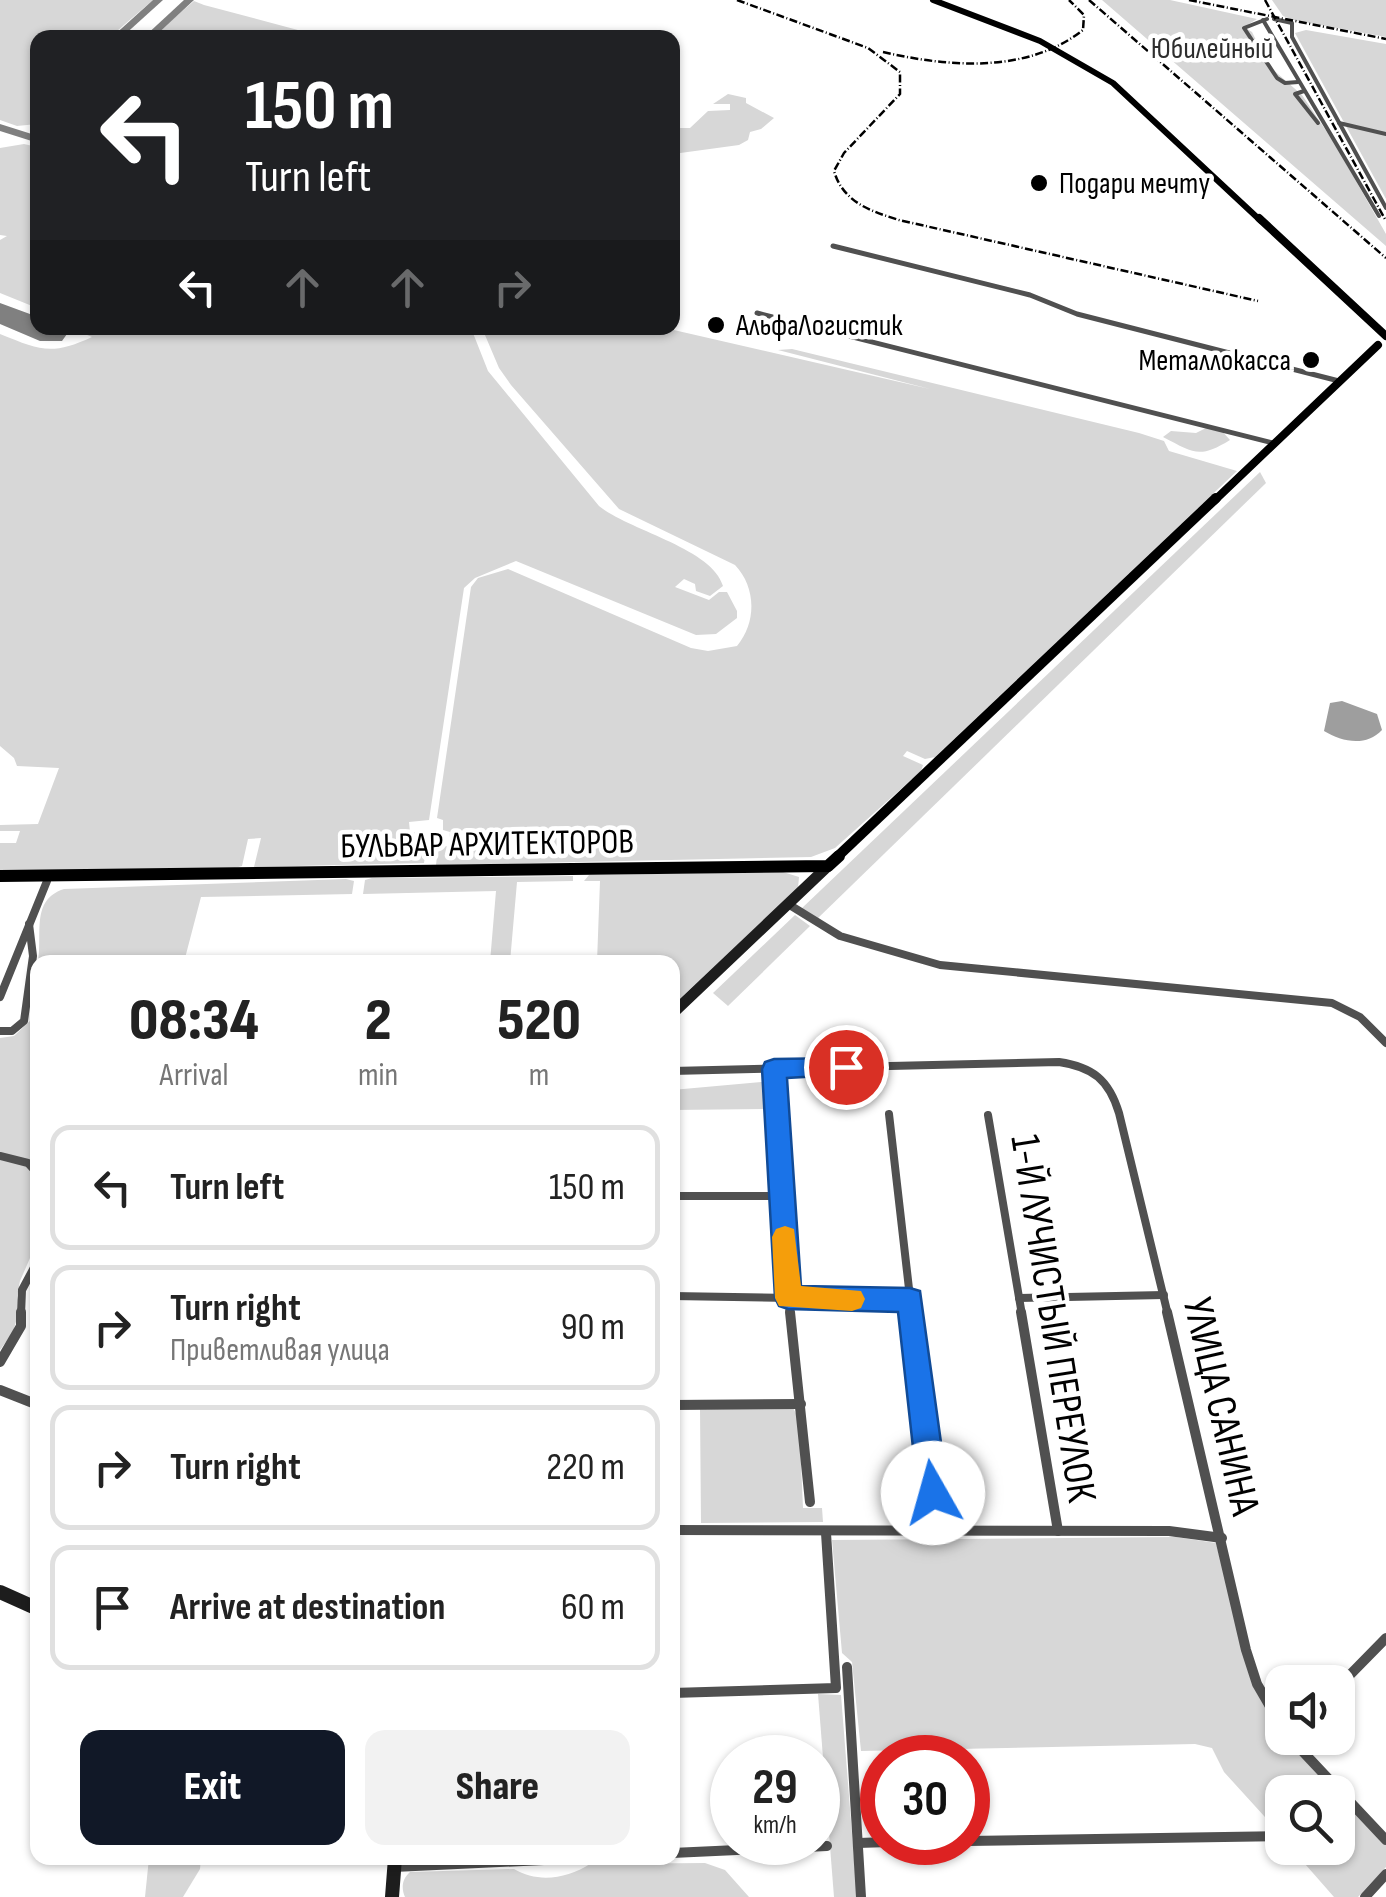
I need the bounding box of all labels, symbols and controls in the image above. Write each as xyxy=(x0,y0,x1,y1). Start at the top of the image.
park label: Юбилейный xyxy=(1151,31,1273,67)
text: 150 m xyxy=(245,65,394,149)
icon: left xyxy=(80,70,210,200)
text: Turn left xyxy=(245,150,371,205)
place label: Подари мечту xyxy=(1059,166,1210,202)
marker: Подари мечту xyxy=(1028,172,1050,194)
icon: left xyxy=(170,260,225,315)
icon: ahead xyxy=(275,260,330,315)
icon: ahead xyxy=(380,260,435,315)
icon: right xyxy=(485,260,540,315)
place label: АльфаЛогистик xyxy=(735,308,903,344)
marker: АльфаЛогистик xyxy=(705,314,727,336)
place label: Металлокасса xyxy=(1138,343,1291,379)
marker: Металлокасса xyxy=(1300,349,1322,371)
street label: БУЛЬВАР АРХИТЕКТОРОВ xyxy=(340,820,634,869)
text: 08:34 xyxy=(129,985,259,1057)
text: 2 xyxy=(365,985,392,1057)
text: 520 xyxy=(497,985,581,1057)
pin xyxy=(804,1025,889,1110)
icon: arrive xyxy=(819,1040,874,1095)
text: Arrival xyxy=(160,1056,228,1095)
text: min xyxy=(358,1056,398,1095)
text: m xyxy=(529,1056,549,1095)
street label: 1-Й ЛУЧИСТЫЙ ПЕРЕУЛОК xyxy=(998,1131,1107,1506)
icon: left xyxy=(85,1160,140,1215)
text: Turn left xyxy=(170,1165,284,1210)
text: 150 m xyxy=(549,1165,625,1210)
text: Turn right xyxy=(170,1286,301,1331)
street label: УЛИЦА САНИНА xyxy=(1171,1293,1271,1521)
icon: right xyxy=(85,1300,140,1355)
text: 90 m xyxy=(561,1305,625,1350)
text: Приветливая улица xyxy=(170,1331,390,1370)
icon: right xyxy=(85,1440,140,1495)
position arrow xyxy=(881,1441,985,1545)
text: Turn right xyxy=(170,1445,301,1490)
text: 220 m xyxy=(546,1445,625,1490)
icon: arrive xyxy=(85,1580,140,1635)
text: Arrive at destination xyxy=(170,1585,445,1630)
text: 60 m xyxy=(561,1585,625,1630)
map controls xyxy=(1265,1665,1355,1865)
button: sound xyxy=(1265,1665,1355,1755)
button: Exit xyxy=(80,1730,345,1845)
button: Share xyxy=(365,1730,630,1845)
speed limit sign: 30 xyxy=(860,1735,990,1865)
text: 29 xyxy=(752,1758,798,1818)
button: search xyxy=(1265,1775,1355,1865)
text: km/h xyxy=(753,1810,797,1841)

